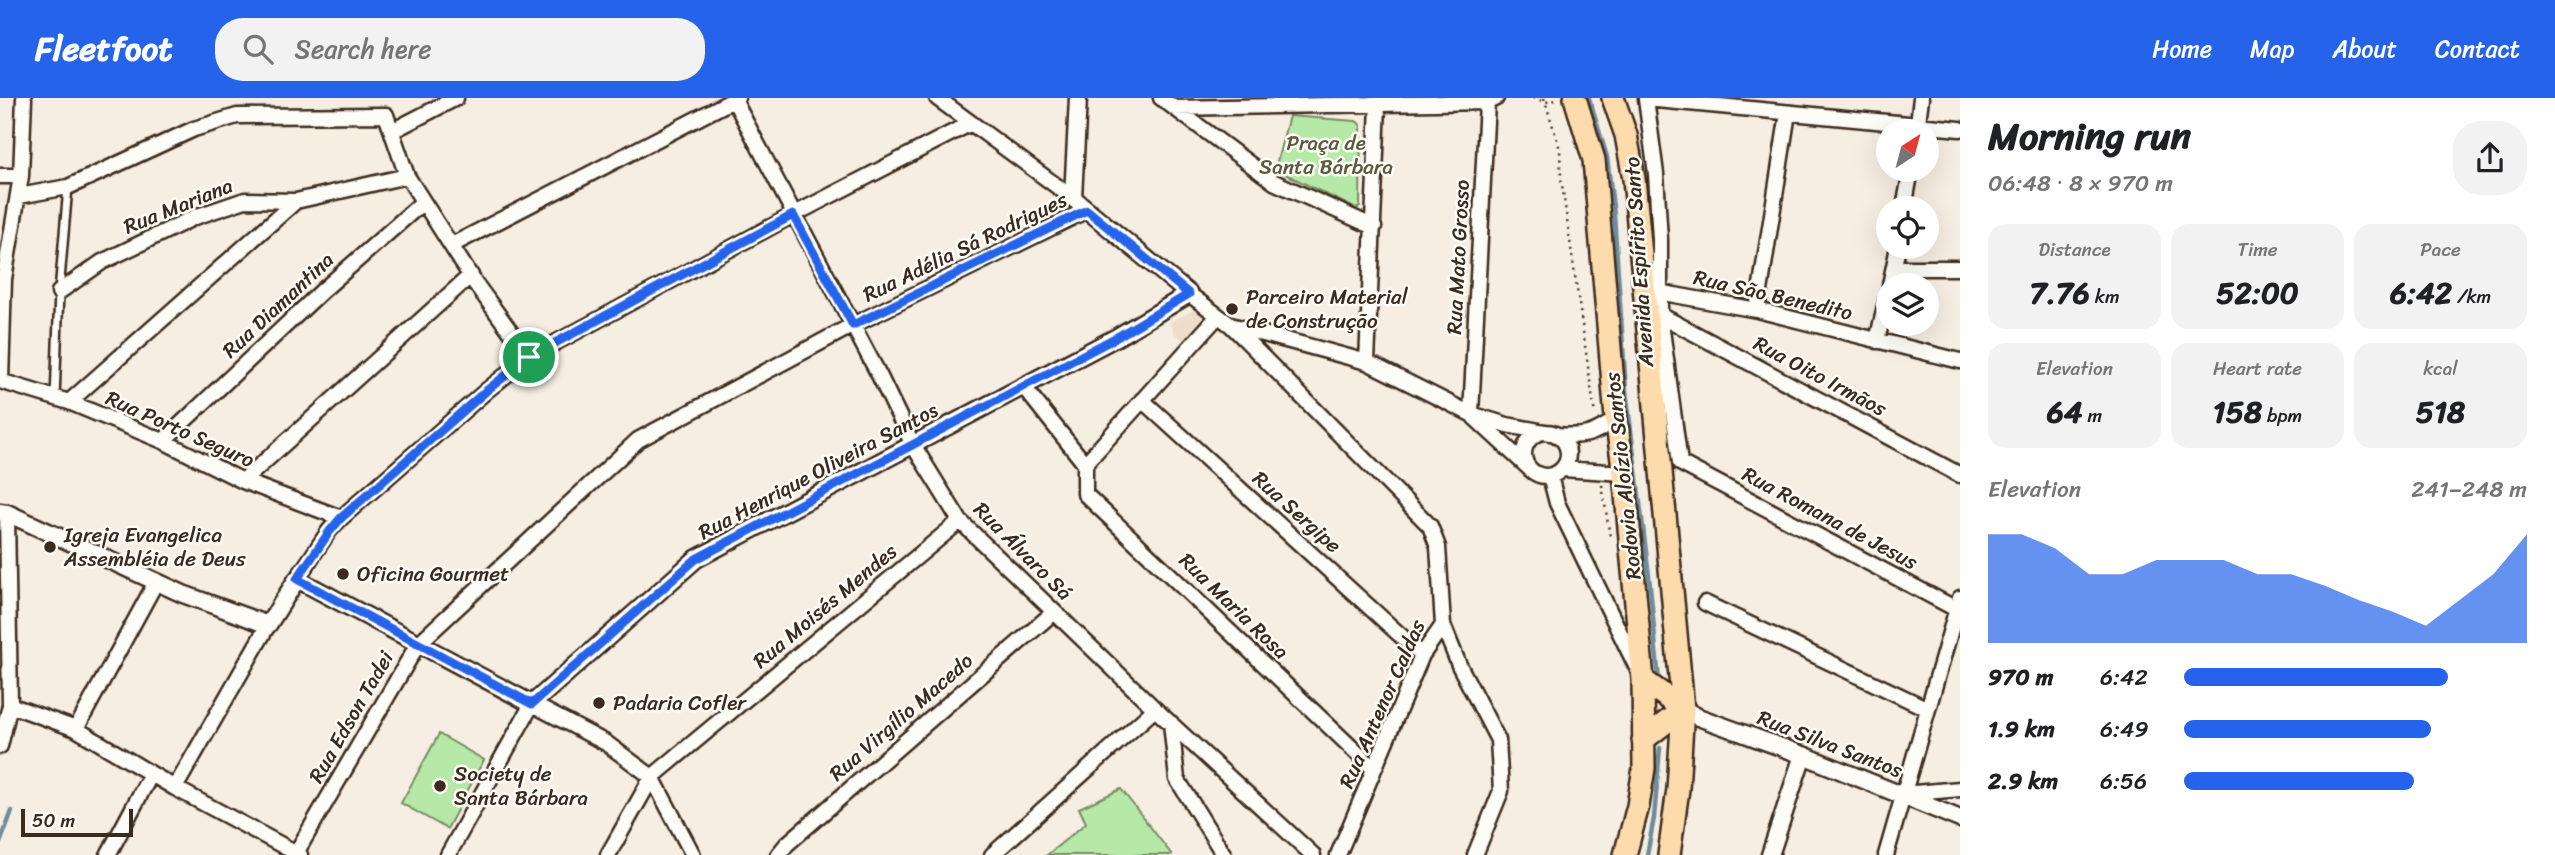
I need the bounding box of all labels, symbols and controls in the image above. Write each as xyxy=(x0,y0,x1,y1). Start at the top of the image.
search box xyxy=(215,18,705,81)
text: Fleetfoot xyxy=(35,20,173,78)
text: Search here xyxy=(295,26,432,72)
text: Home xyxy=(2152,28,2212,70)
text: Map xyxy=(2250,28,2294,70)
text: About xyxy=(2332,28,2397,70)
text: Contact xyxy=(2435,28,2520,70)
icon: search xyxy=(239,30,277,68)
text: Morning run xyxy=(1988,103,2191,170)
north arrow xyxy=(1876,119,1939,182)
map controls xyxy=(1876,119,1939,336)
button: share xyxy=(2453,121,2527,195)
park label: Praça de Santa Bárbara xyxy=(1259,124,1393,186)
street label: Avenida Espírito Santo xyxy=(1613,155,1665,369)
text: 06:48 · 8 × 970 m xyxy=(1988,163,2173,204)
street label: Rua Mariana xyxy=(117,167,239,245)
street label: Rua Mato Grosso xyxy=(1435,179,1481,335)
street label: Rua Adélia Sá Rodrigues xyxy=(856,181,1074,313)
button: locate xyxy=(1876,196,1939,259)
text: Distance xyxy=(2038,233,2111,266)
text: Time xyxy=(2237,233,2278,266)
text: Pace xyxy=(2420,233,2461,266)
street label: Rua Diamantina xyxy=(213,242,344,368)
street label: Rua São Benedito xyxy=(1690,258,1856,332)
text: 7.76 xyxy=(2030,266,2090,320)
text: 52:00 xyxy=(2216,266,2299,320)
text: 6:42 xyxy=(2390,266,2452,320)
button: layers xyxy=(1876,273,1939,336)
place label: Parceiro Material de Construção xyxy=(1246,278,1409,340)
text: km xyxy=(2090,280,2120,313)
text: /km xyxy=(2452,280,2491,313)
marker: Parceiro Material de Construção xyxy=(1224,301,1240,317)
street label: Rua Oito Irmãos xyxy=(1746,325,1894,427)
pin xyxy=(499,327,559,387)
icon: arrive xyxy=(510,338,548,376)
text: Elevation xyxy=(2036,352,2113,385)
text: Heart rate xyxy=(2213,352,2302,385)
text: kcal xyxy=(2423,352,2458,385)
street label: Rodovia Aloízio Santos xyxy=(1593,370,1653,582)
street label: Rua Porto Seguro xyxy=(99,379,261,479)
text: 64 xyxy=(2047,385,2083,439)
text: 158 xyxy=(2213,385,2262,439)
text: 518 xyxy=(2416,385,2465,439)
street label: Rua Henrique Oliveira Santos xyxy=(691,391,945,551)
text: m xyxy=(2083,399,2102,432)
text: bpm xyxy=(2262,399,2302,432)
street label: Rua Romana de Jesus xyxy=(1735,455,1925,581)
street label: Rua Sergipe xyxy=(1243,461,1351,563)
text: Elevation xyxy=(1988,469,2081,510)
text: 241–248 m xyxy=(2411,469,2527,510)
street label: Rua Álvaro Sá xyxy=(964,492,1082,610)
place label: Igreja Evangelica Assembléia de Deus xyxy=(63,516,246,578)
street label: Rua Moisés Mendes xyxy=(744,533,906,678)
marker: Igreja Evangelica Assembléia de Deus xyxy=(42,539,58,555)
street label: Rua Maria Rosa xyxy=(1170,543,1299,669)
place label: Oficina Gourmet xyxy=(357,555,509,593)
marker: Oficina Gourmet xyxy=(335,566,351,582)
street label: Rua Antenor Caldas xyxy=(1328,613,1436,795)
street label: Rua Edson Tadei xyxy=(298,643,405,790)
street label: Rua Virgílio Macedo xyxy=(820,643,982,791)
text: 970 m xyxy=(1988,657,2053,698)
text: 6:42 xyxy=(2100,657,2148,698)
place label: Padaria Cofler xyxy=(613,684,747,722)
marker: Padaria Cofler xyxy=(591,695,607,711)
street label: Rua Silva Santos xyxy=(1752,699,1909,789)
text: 1.9 km xyxy=(1988,709,2055,750)
text: 6:49 xyxy=(2100,709,2149,750)
place label: Society de Santa Bárbara xyxy=(454,755,589,817)
text: 2.9 km xyxy=(1988,761,2058,802)
text: 6:56 xyxy=(2100,761,2147,802)
marker: Society de Santa Bárbara xyxy=(432,778,448,794)
text: 50 m xyxy=(32,804,75,837)
scale bar xyxy=(21,806,133,838)

